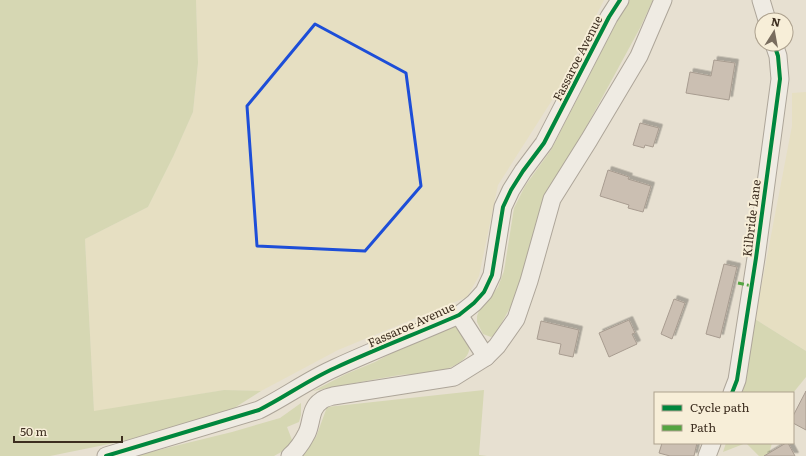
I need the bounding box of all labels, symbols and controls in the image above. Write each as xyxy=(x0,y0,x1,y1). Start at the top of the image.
street label: Fassaroe Avenue xyxy=(548,12,606,104)
north arrow xyxy=(754,12,794,52)
text: N xyxy=(770,12,782,30)
street label: Kilbride Lane xyxy=(737,178,765,258)
street label: Fassaroe Avenue xyxy=(364,297,458,351)
legend xyxy=(654,392,794,444)
text: Cycle path xyxy=(690,398,750,416)
scale bar xyxy=(14,418,122,444)
text: Path xyxy=(690,418,716,436)
text: 50 m xyxy=(20,422,47,440)

